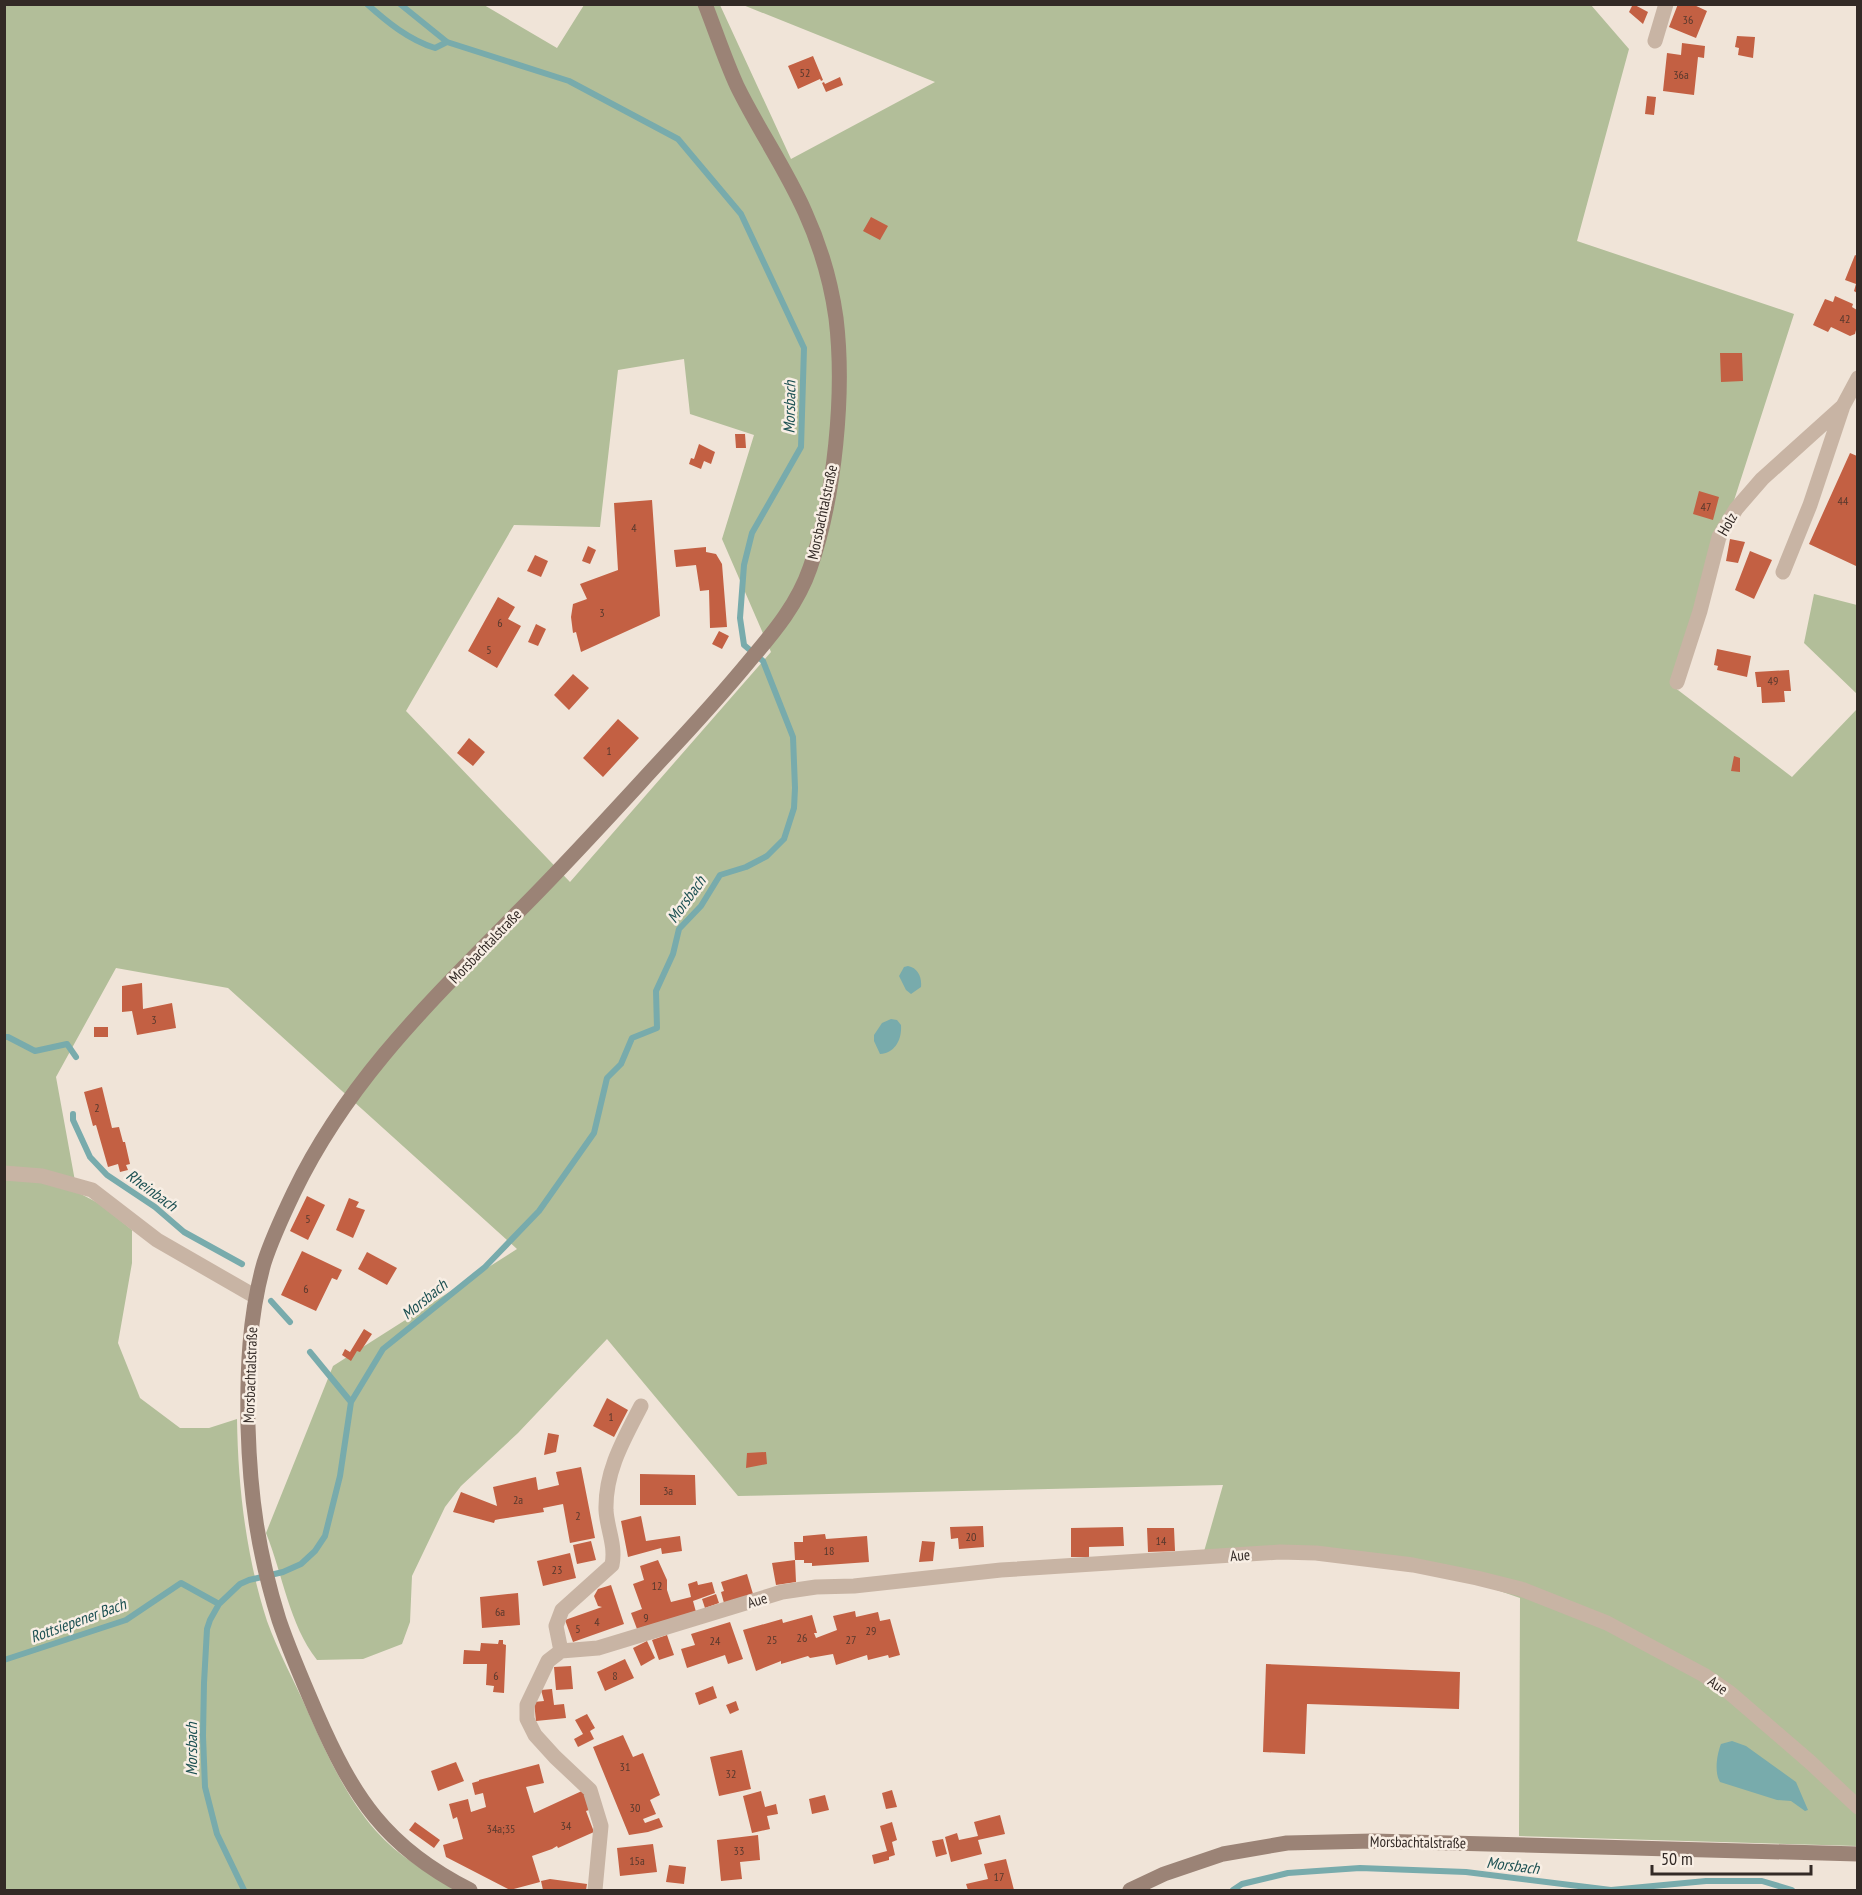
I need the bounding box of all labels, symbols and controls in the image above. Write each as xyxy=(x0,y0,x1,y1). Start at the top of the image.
house number: 36 xyxy=(1683,12,1693,27)
house number: 52 xyxy=(800,65,810,80)
house number: 36a xyxy=(1673,67,1689,82)
house number: 42 xyxy=(1840,311,1850,326)
water label: Morsbach xyxy=(779,379,799,434)
street label: Morsbachtalstraße xyxy=(803,463,841,561)
house number: 44 xyxy=(1838,493,1849,508)
house number: 47 xyxy=(1701,499,1711,514)
street label: Holz xyxy=(1713,509,1741,539)
house number: 4 xyxy=(631,520,637,535)
house number: 3 xyxy=(599,605,605,620)
house number: 6 xyxy=(497,615,503,630)
house number: 5 xyxy=(486,642,492,657)
house number: 49 xyxy=(1768,673,1778,688)
house number: 1 xyxy=(606,743,612,758)
water label: Morsbach xyxy=(662,871,710,926)
street label: Morsbachtalstraße xyxy=(445,905,525,987)
house number: 3 xyxy=(151,1012,157,1027)
house number: 2 xyxy=(94,1100,100,1115)
water label: Rheinbach xyxy=(123,1165,182,1216)
house number: 5 xyxy=(305,1211,311,1226)
water label: Morsbach xyxy=(397,1274,452,1323)
house number: 6 xyxy=(303,1281,309,1296)
street label: Morsbachtalstraße xyxy=(239,1327,261,1423)
house number: 1 xyxy=(608,1409,614,1424)
house number: 3a xyxy=(663,1483,673,1498)
house number: 2a xyxy=(513,1492,523,1507)
house number: 2 xyxy=(575,1508,581,1523)
house number: 20 xyxy=(966,1529,976,1544)
house number: 14 xyxy=(1156,1533,1167,1548)
house number: 18 xyxy=(824,1543,834,1558)
street label: Aue xyxy=(1229,1545,1251,1565)
house number: 23 xyxy=(552,1562,562,1577)
house number: 12 xyxy=(652,1578,662,1593)
street label: Aue xyxy=(745,1588,769,1612)
water label: Rottsiepener Bach xyxy=(28,1593,129,1646)
house number: 6a xyxy=(495,1604,505,1619)
house number: 9 xyxy=(643,1610,649,1625)
house number: 4 xyxy=(594,1614,600,1629)
house number: 5 xyxy=(575,1621,581,1636)
house number: 29 xyxy=(866,1623,876,1638)
house number: 26 xyxy=(797,1630,807,1645)
house number: 25 xyxy=(767,1632,777,1647)
house number: 27 xyxy=(846,1632,856,1647)
house number: 24 xyxy=(710,1633,721,1648)
house number: 6 xyxy=(493,1668,499,1683)
house number: 8 xyxy=(612,1668,618,1683)
street label: Aue xyxy=(1704,1672,1732,1698)
water label: Morsbach xyxy=(181,1722,201,1775)
house number: 31 xyxy=(620,1759,630,1774)
house number: 32 xyxy=(726,1766,736,1781)
house number: 30 xyxy=(630,1800,640,1815)
house number: 34 xyxy=(561,1818,572,1833)
house number: 34a;35 xyxy=(487,1821,516,1836)
street label: Morsbachtalstraße xyxy=(1370,1832,1466,1852)
scale bar xyxy=(1652,1838,1811,1876)
house number: 33 xyxy=(734,1843,744,1858)
text: 50 m xyxy=(1661,1847,1693,1870)
water label: Morsbach xyxy=(1485,1852,1541,1878)
house number: 15a xyxy=(629,1853,645,1868)
house number: 17 xyxy=(994,1869,1004,1884)

